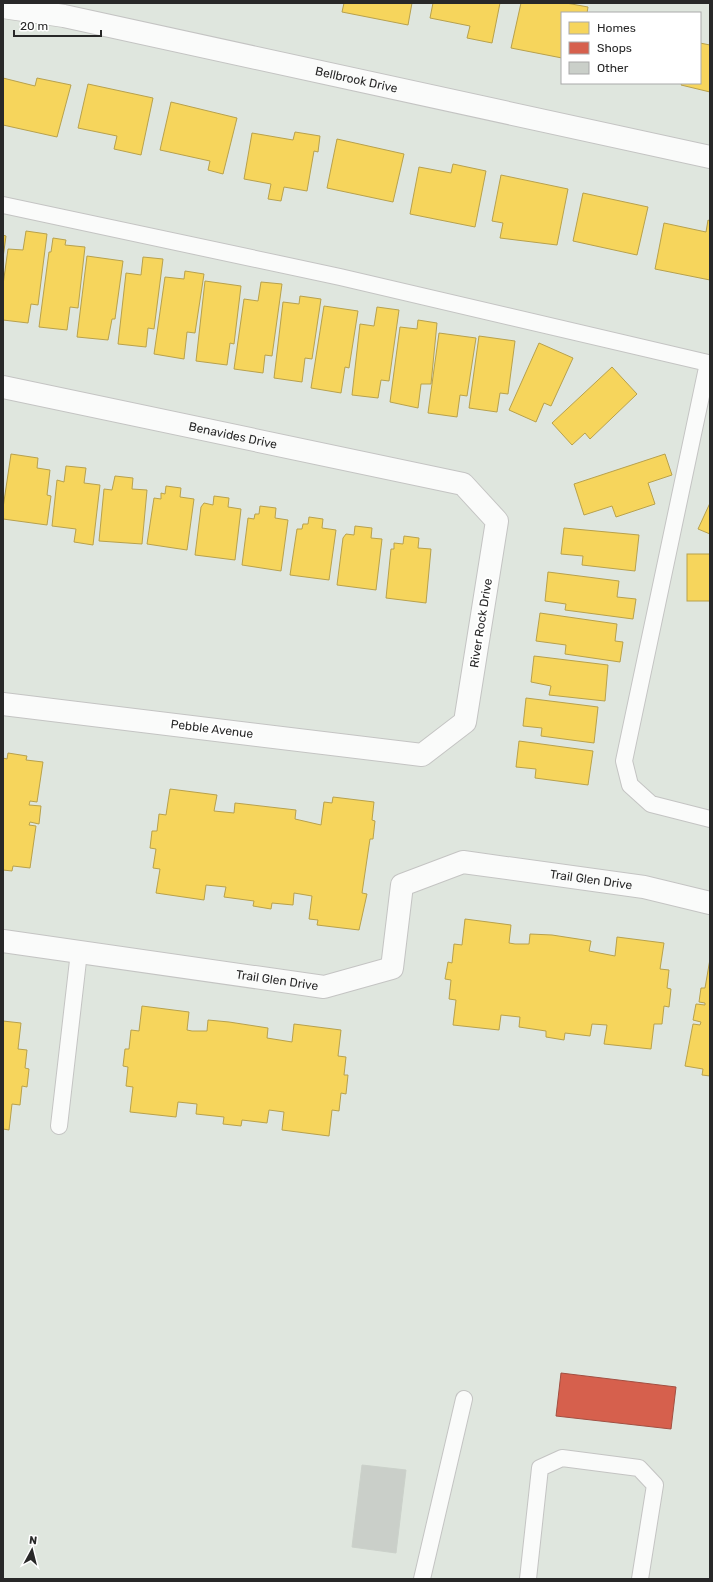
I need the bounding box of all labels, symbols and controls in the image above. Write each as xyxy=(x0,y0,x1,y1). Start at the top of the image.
scale bar xyxy=(14,12,101,38)
legend xyxy=(561,12,701,84)
text: 20 m xyxy=(20,19,48,33)
text: Homes xyxy=(597,21,636,35)
text: Shops xyxy=(597,41,632,55)
text: Other xyxy=(597,61,629,75)
street label: Bellbrook Drive xyxy=(314,64,399,96)
street label: Benavides Drive xyxy=(187,419,279,452)
street label: River Rock Drive xyxy=(467,577,495,669)
street label: Pebble Avenue xyxy=(170,717,254,741)
street label: Trail Glen Drive xyxy=(549,867,633,892)
street label: Trail Glen Drive xyxy=(235,967,319,993)
north arrow xyxy=(12,1530,52,1570)
text: N xyxy=(28,1534,38,1548)

